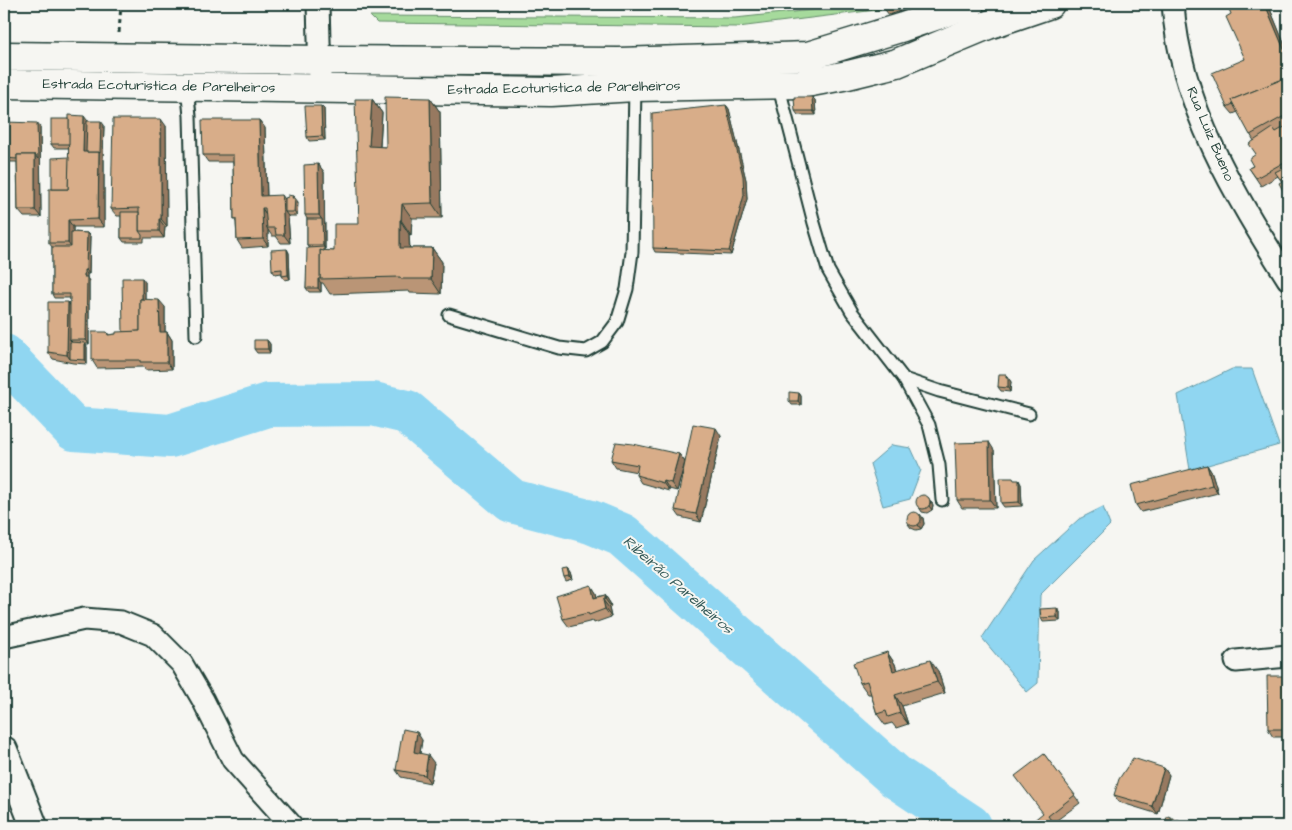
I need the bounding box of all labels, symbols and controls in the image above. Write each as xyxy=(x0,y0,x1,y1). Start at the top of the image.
street label: Estrada Ecoturistica de Parelheiros xyxy=(42,74,276,98)
street label: Estrada Ecoturistica de Parelheiros xyxy=(447,76,681,100)
street label: Rua Luiz Bueno xyxy=(1181,84,1239,184)
water label: Ribeirão Parelheiros xyxy=(618,531,739,640)

